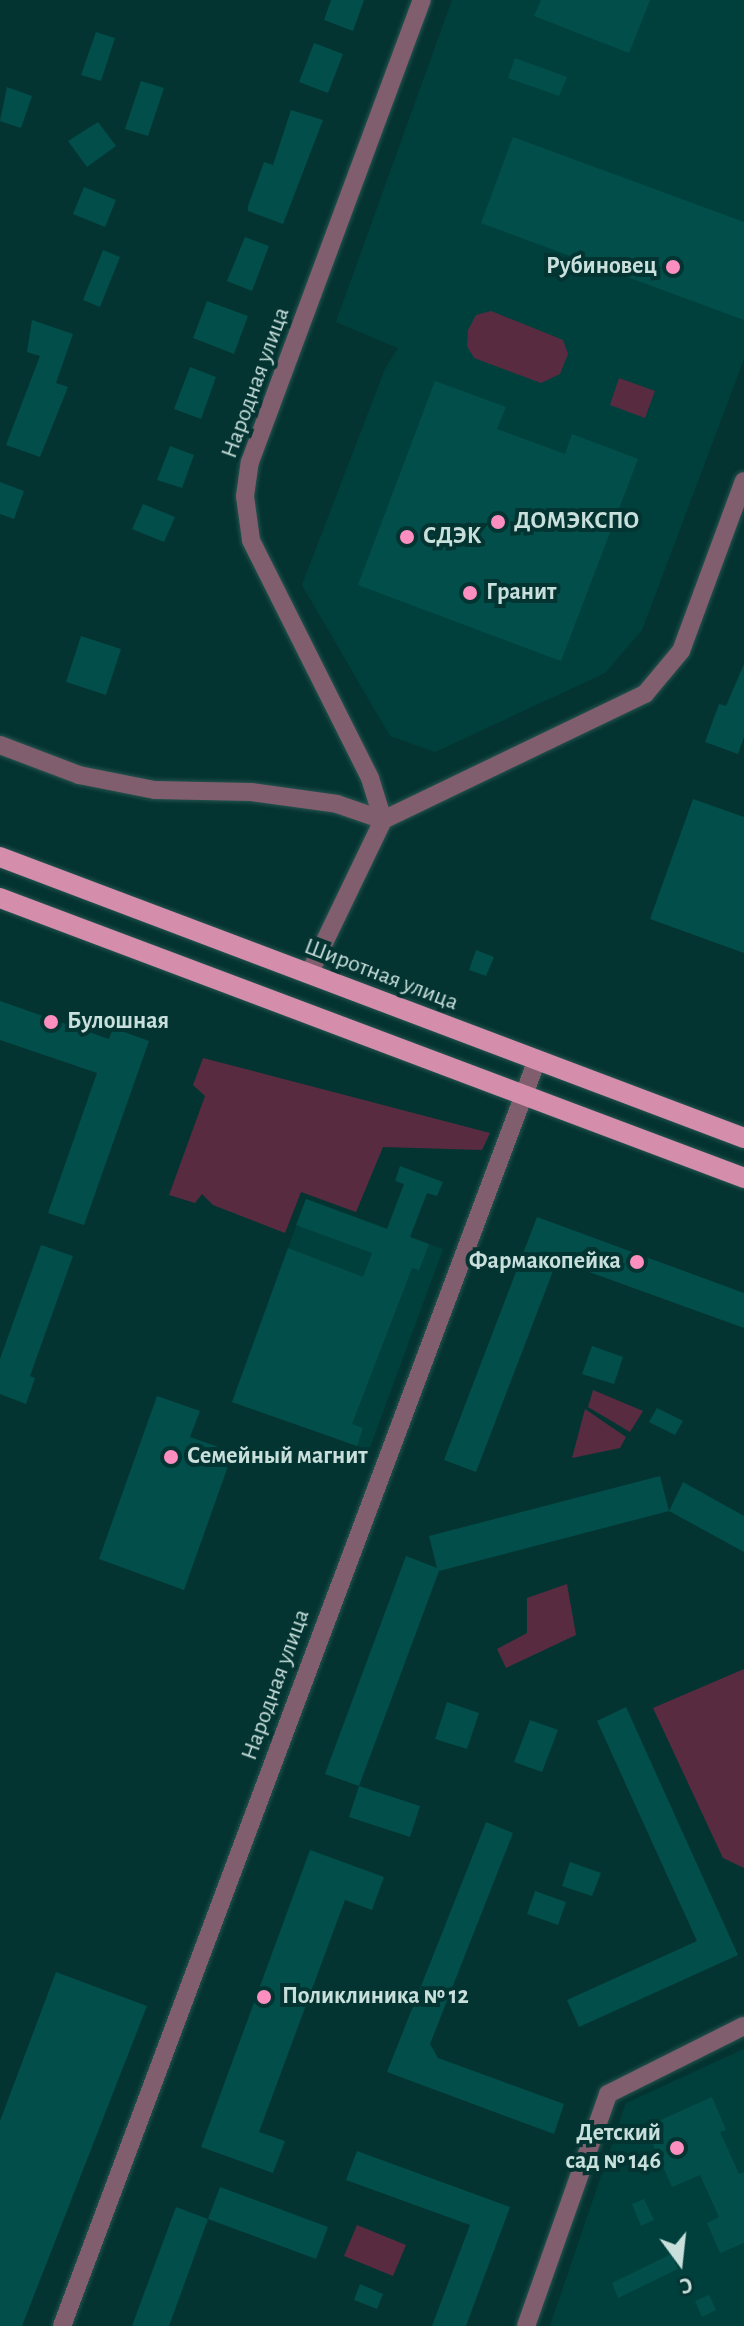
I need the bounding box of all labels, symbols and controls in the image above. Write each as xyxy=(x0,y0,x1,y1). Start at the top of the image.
place label: Рубиновец xyxy=(546,253,657,281)
marker: Рубиновец xyxy=(664,258,682,276)
street label: Народная улица xyxy=(215,303,297,463)
place label: ДОМЭКСПО xyxy=(514,508,639,536)
marker: ДОМЭКСПО xyxy=(489,513,507,531)
place label: СДЭК xyxy=(423,523,481,551)
marker: СДЭК xyxy=(398,528,416,546)
place label: Гранит xyxy=(486,579,556,607)
marker: Гранит xyxy=(461,584,479,602)
street label: Широтная улица xyxy=(300,932,462,1018)
place label: Булошная xyxy=(67,1008,169,1036)
marker: Булошная xyxy=(42,1013,60,1031)
place label: Фармакопейка xyxy=(469,1248,621,1276)
marker: Фармакопейка xyxy=(628,1253,646,1271)
place label: Семейный магнит xyxy=(187,1443,368,1471)
marker: Семейный магнит xyxy=(162,1448,180,1466)
street label: Народная улица xyxy=(235,1605,317,1765)
place label: Поликлиника № 12 xyxy=(282,1983,469,2011)
marker: Поликлиника № 12 xyxy=(253,1986,275,2008)
place label: Детский сад № 146 xyxy=(566,2120,661,2176)
marker: Детский сад № 146 xyxy=(668,2139,686,2157)
north arrow xyxy=(640,2222,720,2302)
text: С xyxy=(677,2273,695,2297)

